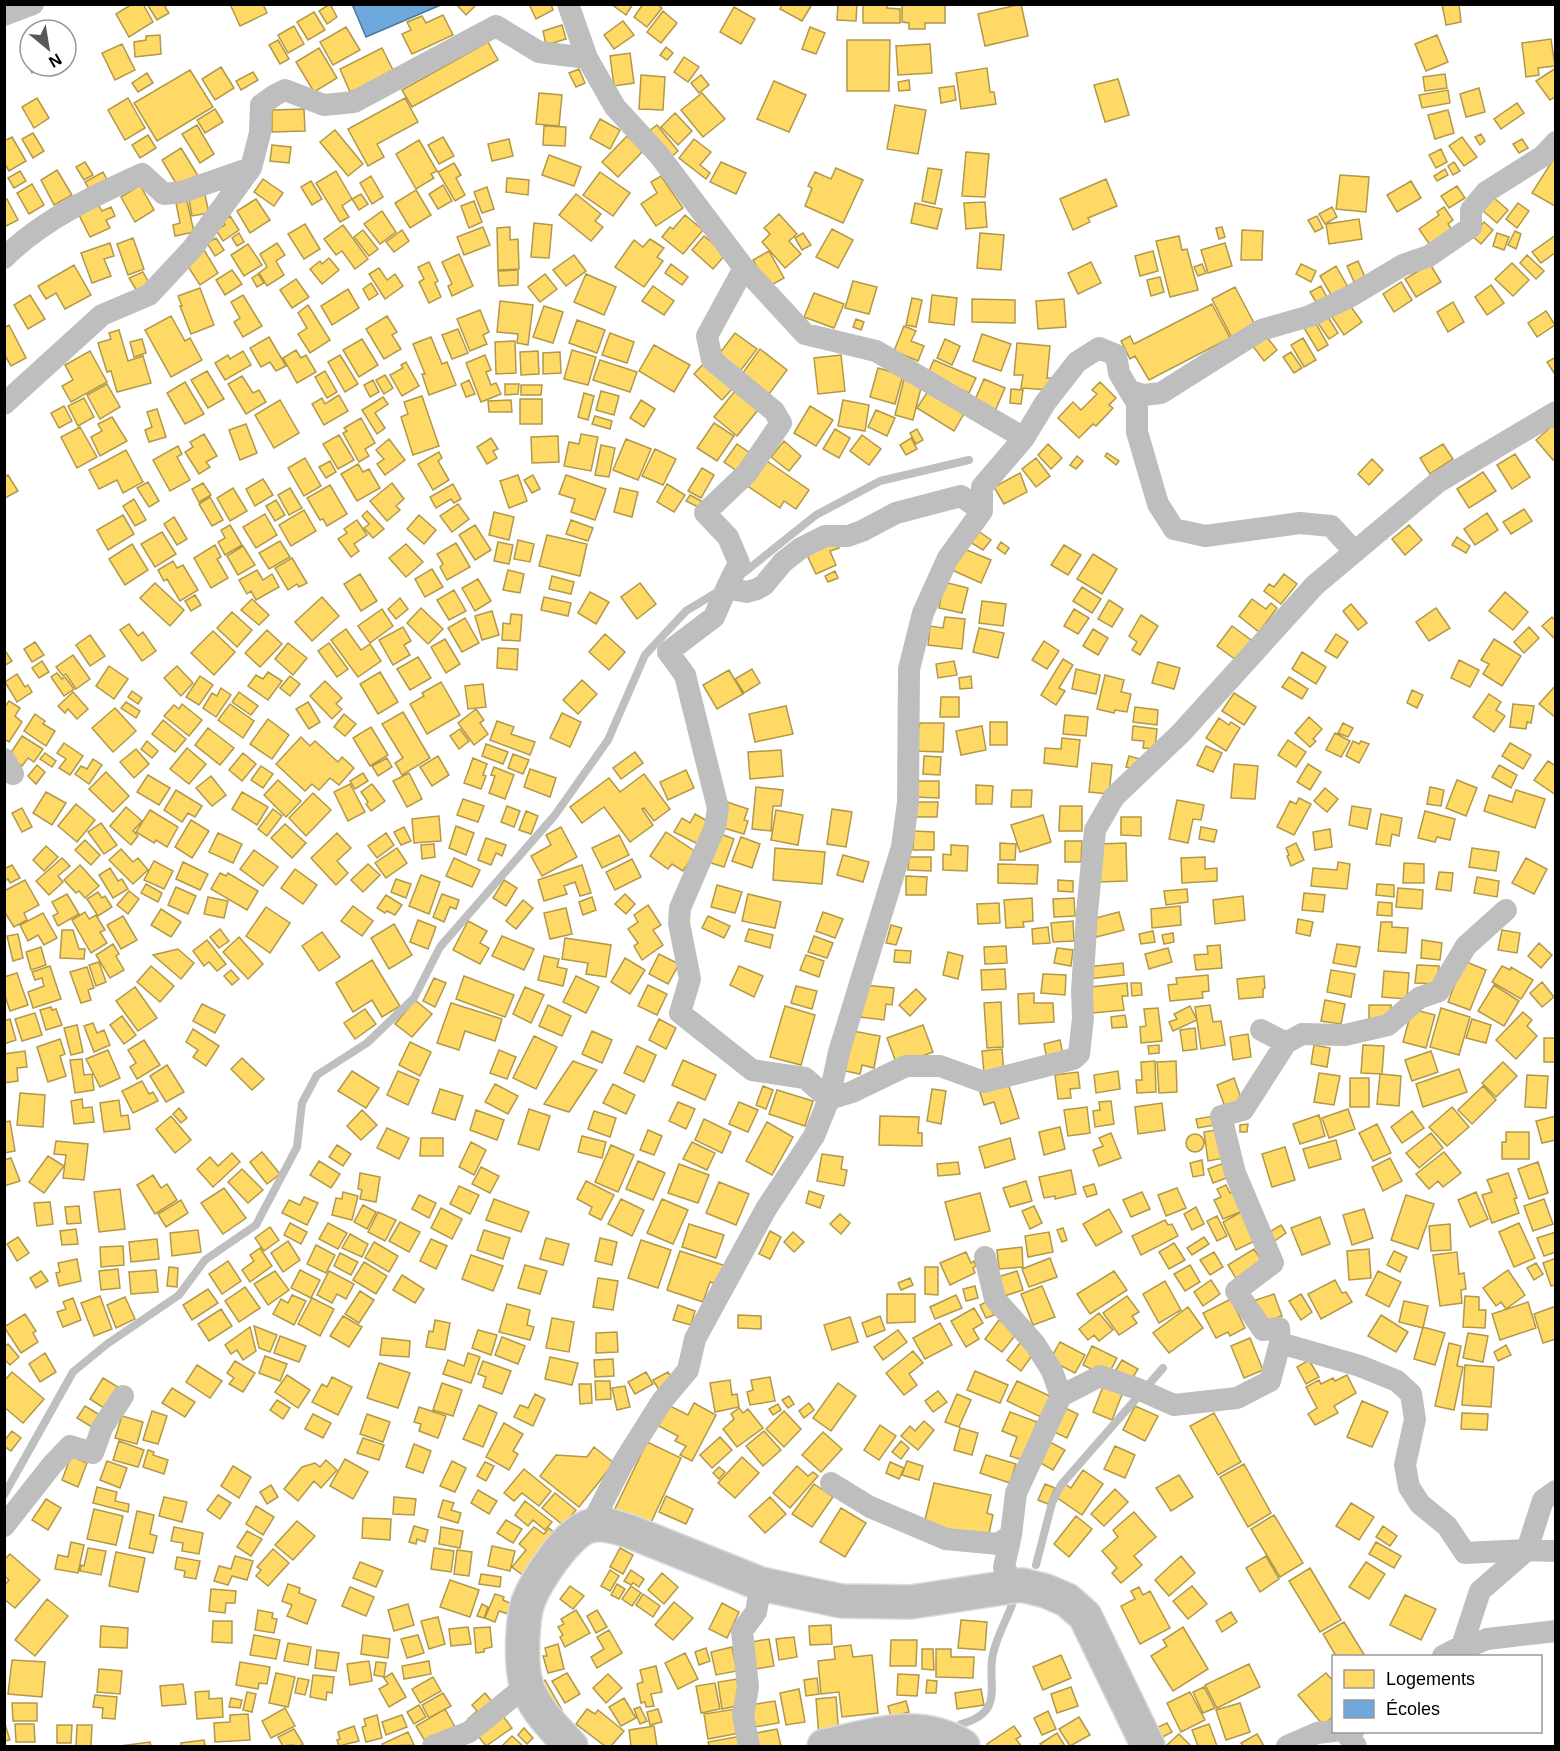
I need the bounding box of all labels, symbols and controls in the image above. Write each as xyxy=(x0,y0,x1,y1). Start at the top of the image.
north arrow xyxy=(18,18,78,78)
text: N xyxy=(46,50,65,71)
legend xyxy=(1332,1655,1542,1733)
text: Logements xyxy=(1386,1669,1475,1689)
text: Écoles xyxy=(1386,1699,1440,1719)

